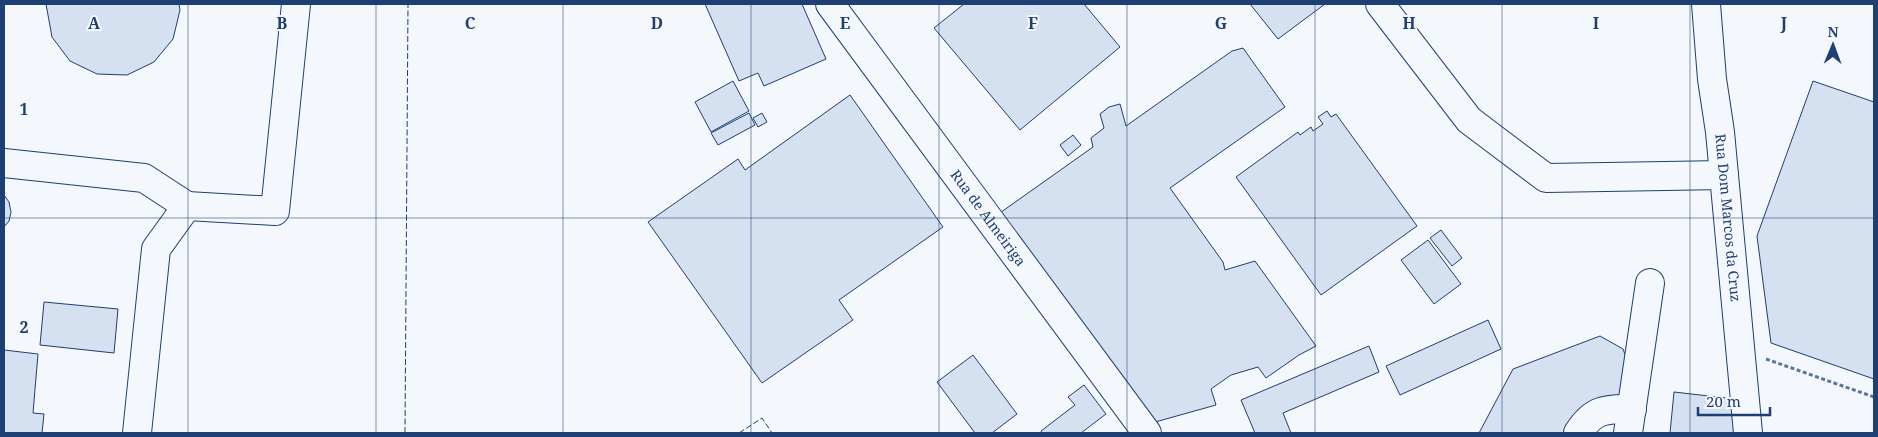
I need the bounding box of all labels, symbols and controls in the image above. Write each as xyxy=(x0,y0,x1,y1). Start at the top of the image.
text: A xyxy=(88,12,101,34)
text: B xyxy=(277,12,288,34)
text: C xyxy=(465,12,476,34)
text: D xyxy=(651,12,663,34)
text: E xyxy=(840,12,850,34)
text: F xyxy=(1028,12,1038,34)
text: G xyxy=(1215,12,1227,34)
text: H xyxy=(1402,12,1416,34)
text: I xyxy=(1593,12,1599,34)
text: J xyxy=(1780,12,1788,34)
north arrow xyxy=(1808,20,1858,70)
text: N xyxy=(1828,22,1839,41)
text: 1 xyxy=(19,98,29,120)
street label: Rua Dom Marcos da Cruz xyxy=(1711,133,1746,303)
street label: Rua de Almeiriga xyxy=(947,166,1030,270)
text: 2 xyxy=(19,316,29,338)
scale bar xyxy=(1698,384,1770,416)
text: 20 m xyxy=(1706,391,1741,411)

